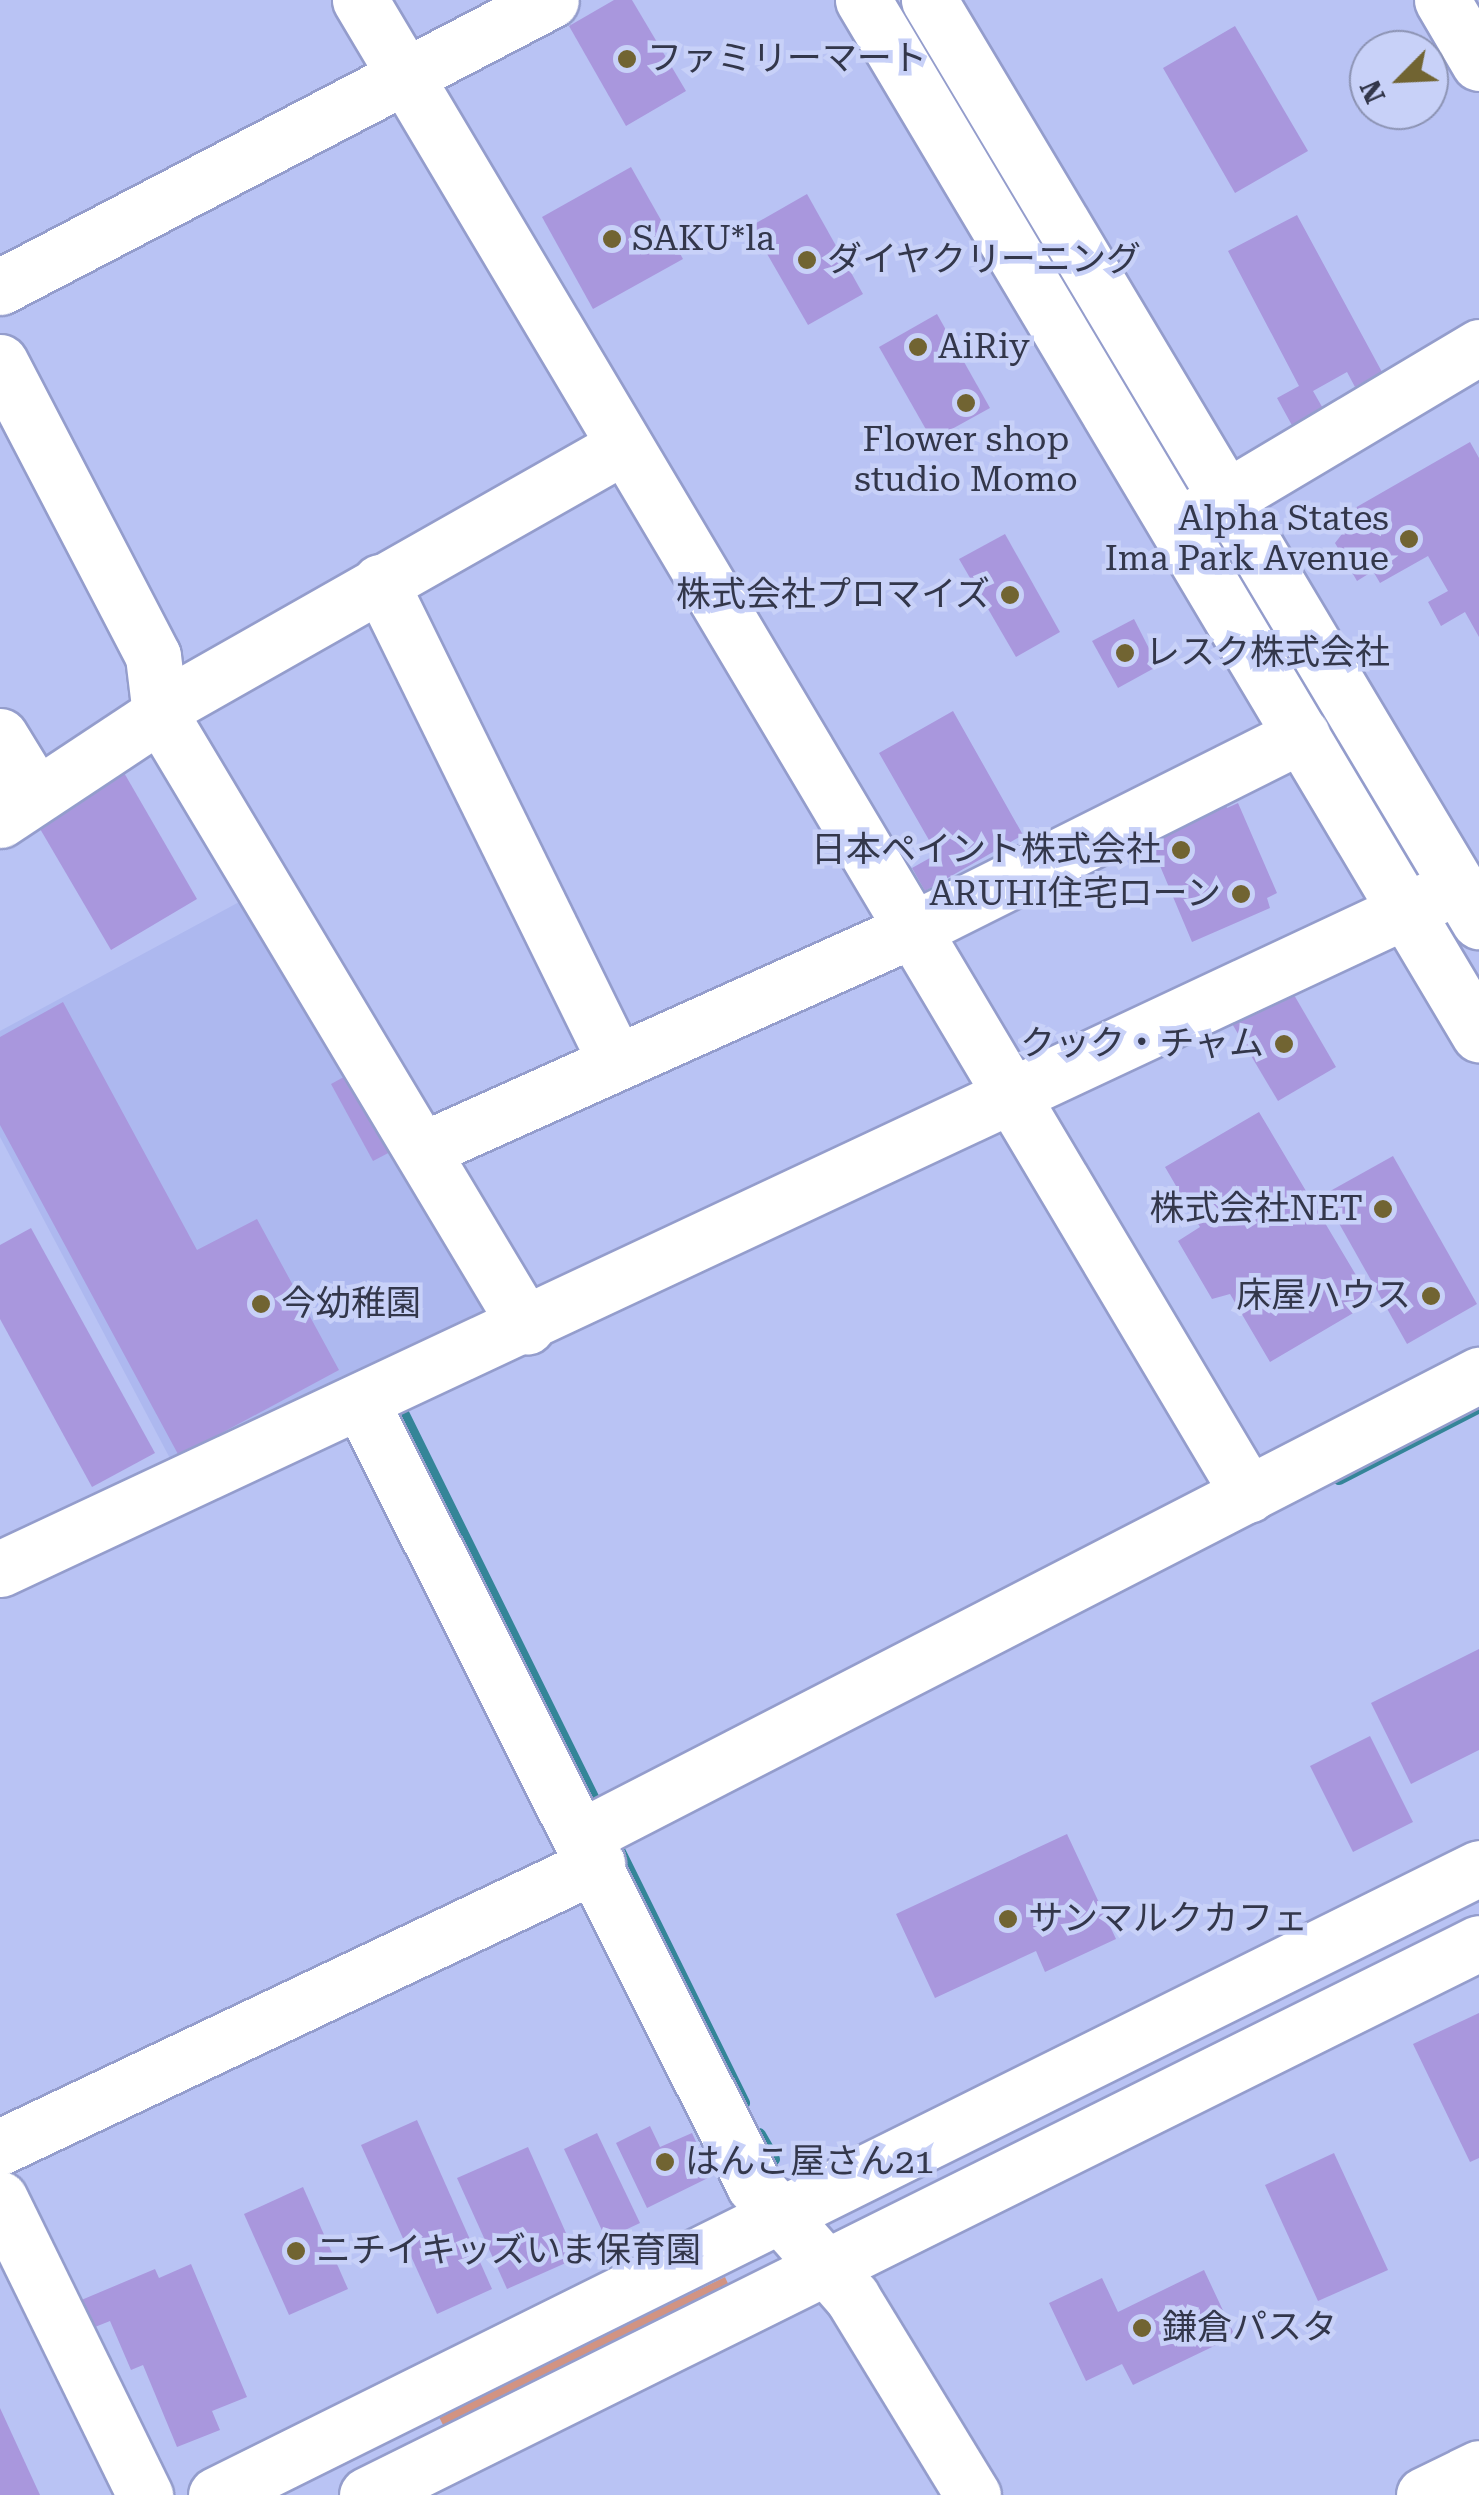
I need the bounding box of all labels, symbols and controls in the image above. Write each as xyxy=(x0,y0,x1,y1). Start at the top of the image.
north arrow xyxy=(1349,30,1449,130)
place label: ファミリーマート xyxy=(647,38,927,80)
marker: ファミリーマート xyxy=(616,48,638,70)
text: N xyxy=(1354,75,1392,108)
place label: SAKU*la xyxy=(632,218,775,260)
marker: SAKU*la xyxy=(601,228,623,250)
place label: ダイヤクリーニング xyxy=(827,239,1142,281)
marker: ダイヤクリーニング xyxy=(796,249,818,271)
place label: AiRiy xyxy=(938,326,1030,368)
marker: AiRiy xyxy=(907,336,929,358)
marker: Flower shop studio Momo xyxy=(955,392,977,414)
place label: Flower shop studio Momo xyxy=(854,419,1078,501)
place label: Alpha States Ima Park Avenue xyxy=(1105,498,1389,580)
marker: Alpha States Ima Park Avenue xyxy=(1398,528,1420,550)
place label: 株式会社プロマイズ xyxy=(675,574,990,616)
marker: 株式会社プロマイズ xyxy=(999,584,1021,606)
place label: レスク株式会社 xyxy=(1145,632,1390,674)
marker: レスク株式会社 xyxy=(1114,642,1136,664)
place label: 日本ペイント株式会社 xyxy=(811,829,1161,871)
marker: 日本ペイント株式会社 xyxy=(1170,839,1192,861)
place label: ARUHI住宅ローン xyxy=(927,873,1221,915)
marker: ARUHI住宅ローン xyxy=(1230,883,1252,905)
place label: クック・チャム xyxy=(1020,1023,1264,1065)
marker: クック・チャム xyxy=(1273,1033,1295,1055)
place label: 株式会社NET xyxy=(1150,1188,1363,1230)
marker: 株式会社NET xyxy=(1372,1198,1394,1220)
place label: 床屋ハウス xyxy=(1236,1275,1411,1317)
place label: 今幼稚園 xyxy=(281,1283,421,1325)
marker: 床屋ハウス xyxy=(1420,1285,1442,1307)
marker: 今幼稚園 xyxy=(250,1293,272,1315)
place label: サンマルクカフェ xyxy=(1028,1898,1308,1940)
marker: サンマルクカフェ xyxy=(997,1908,1019,1930)
place label: はんこ屋さん21 xyxy=(685,2141,934,2183)
marker: はんこ屋さん21 xyxy=(654,2151,676,2173)
place label: ニチイキッズいま保育園 xyxy=(316,2230,701,2272)
marker: ニチイキッズいま保育園 xyxy=(285,2240,307,2262)
place label: 鎌倉パスタ xyxy=(1162,2307,1337,2349)
marker: 鎌倉パスタ xyxy=(1131,2317,1153,2339)

